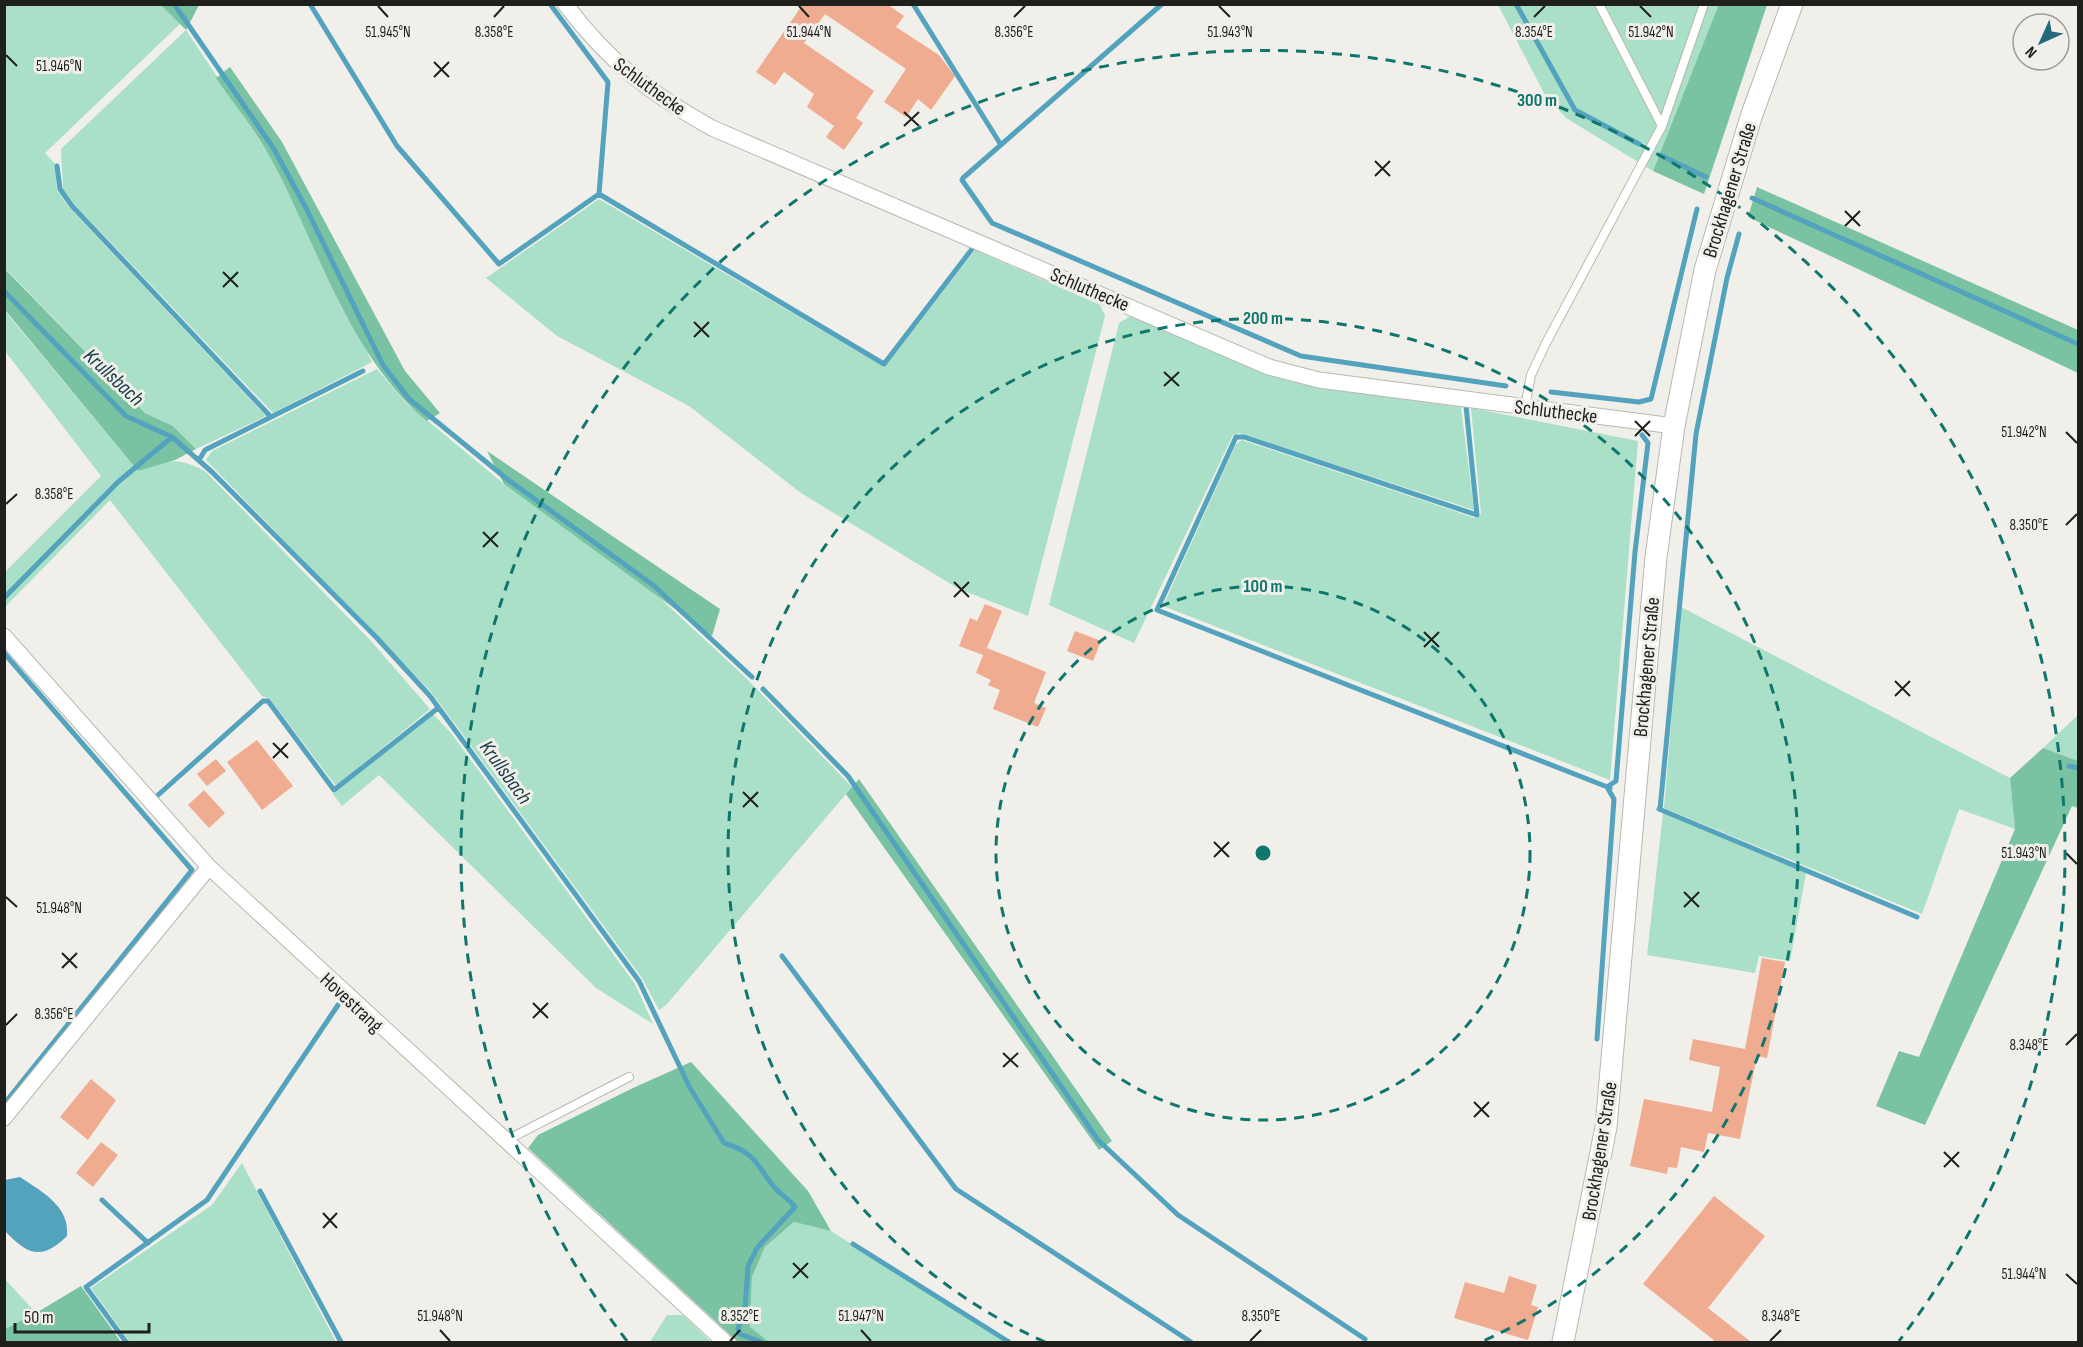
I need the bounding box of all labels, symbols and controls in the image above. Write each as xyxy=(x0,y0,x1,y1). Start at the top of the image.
north arrow xyxy=(2011,12,2071,72)
text: 51.945°N xyxy=(365,23,411,42)
text: 8.358°E xyxy=(475,23,513,42)
text: 51.944°N xyxy=(787,23,832,42)
text: 8.356°E xyxy=(995,23,1033,42)
text: 51.943°N xyxy=(1207,23,1253,42)
text: 8.354°E xyxy=(1515,23,1553,42)
text: 51.942°N xyxy=(1628,23,1674,42)
text: N xyxy=(2022,42,2041,61)
street label: Schluthecke xyxy=(609,53,690,121)
text: 51.946°N xyxy=(36,57,82,76)
text: 300 m xyxy=(1517,90,1557,111)
street label: Brockhagener Straße xyxy=(1698,120,1762,261)
street label: Schluthecke xyxy=(1047,263,1133,317)
text: 200 m xyxy=(1243,308,1283,329)
water label: Krullsbach xyxy=(79,343,149,411)
street label: Schluthecke xyxy=(1513,395,1599,429)
text: 51.942°N xyxy=(2001,423,2047,442)
text: 8.358°E xyxy=(35,485,73,504)
text: 8.350°E xyxy=(2010,516,2048,535)
text: 100 m xyxy=(1244,576,1283,597)
street label: Brockhagener Straße xyxy=(1629,596,1665,738)
water label: Krullsbach xyxy=(474,736,537,809)
centre of rings xyxy=(1253,843,1273,863)
text: 51.943°N xyxy=(2001,844,2047,863)
text: 51.948°N xyxy=(36,899,82,918)
street label: Hovestrang xyxy=(315,968,388,1038)
text: 8.356°E xyxy=(35,1005,73,1024)
text: 8.348°E xyxy=(2010,1036,2048,1055)
street label: Brockhagener Straße xyxy=(1577,1080,1623,1222)
text: 51.944°N xyxy=(2002,1265,2047,1284)
scale bar xyxy=(15,1296,148,1334)
text: 50 m xyxy=(24,1307,54,1328)
text: 51.948°N xyxy=(417,1307,463,1326)
text: 8.352°E xyxy=(721,1307,759,1326)
text: 51.947°N xyxy=(838,1307,884,1326)
text: 8.350°E xyxy=(1242,1307,1280,1326)
text: 8.348°E xyxy=(1762,1307,1800,1326)

